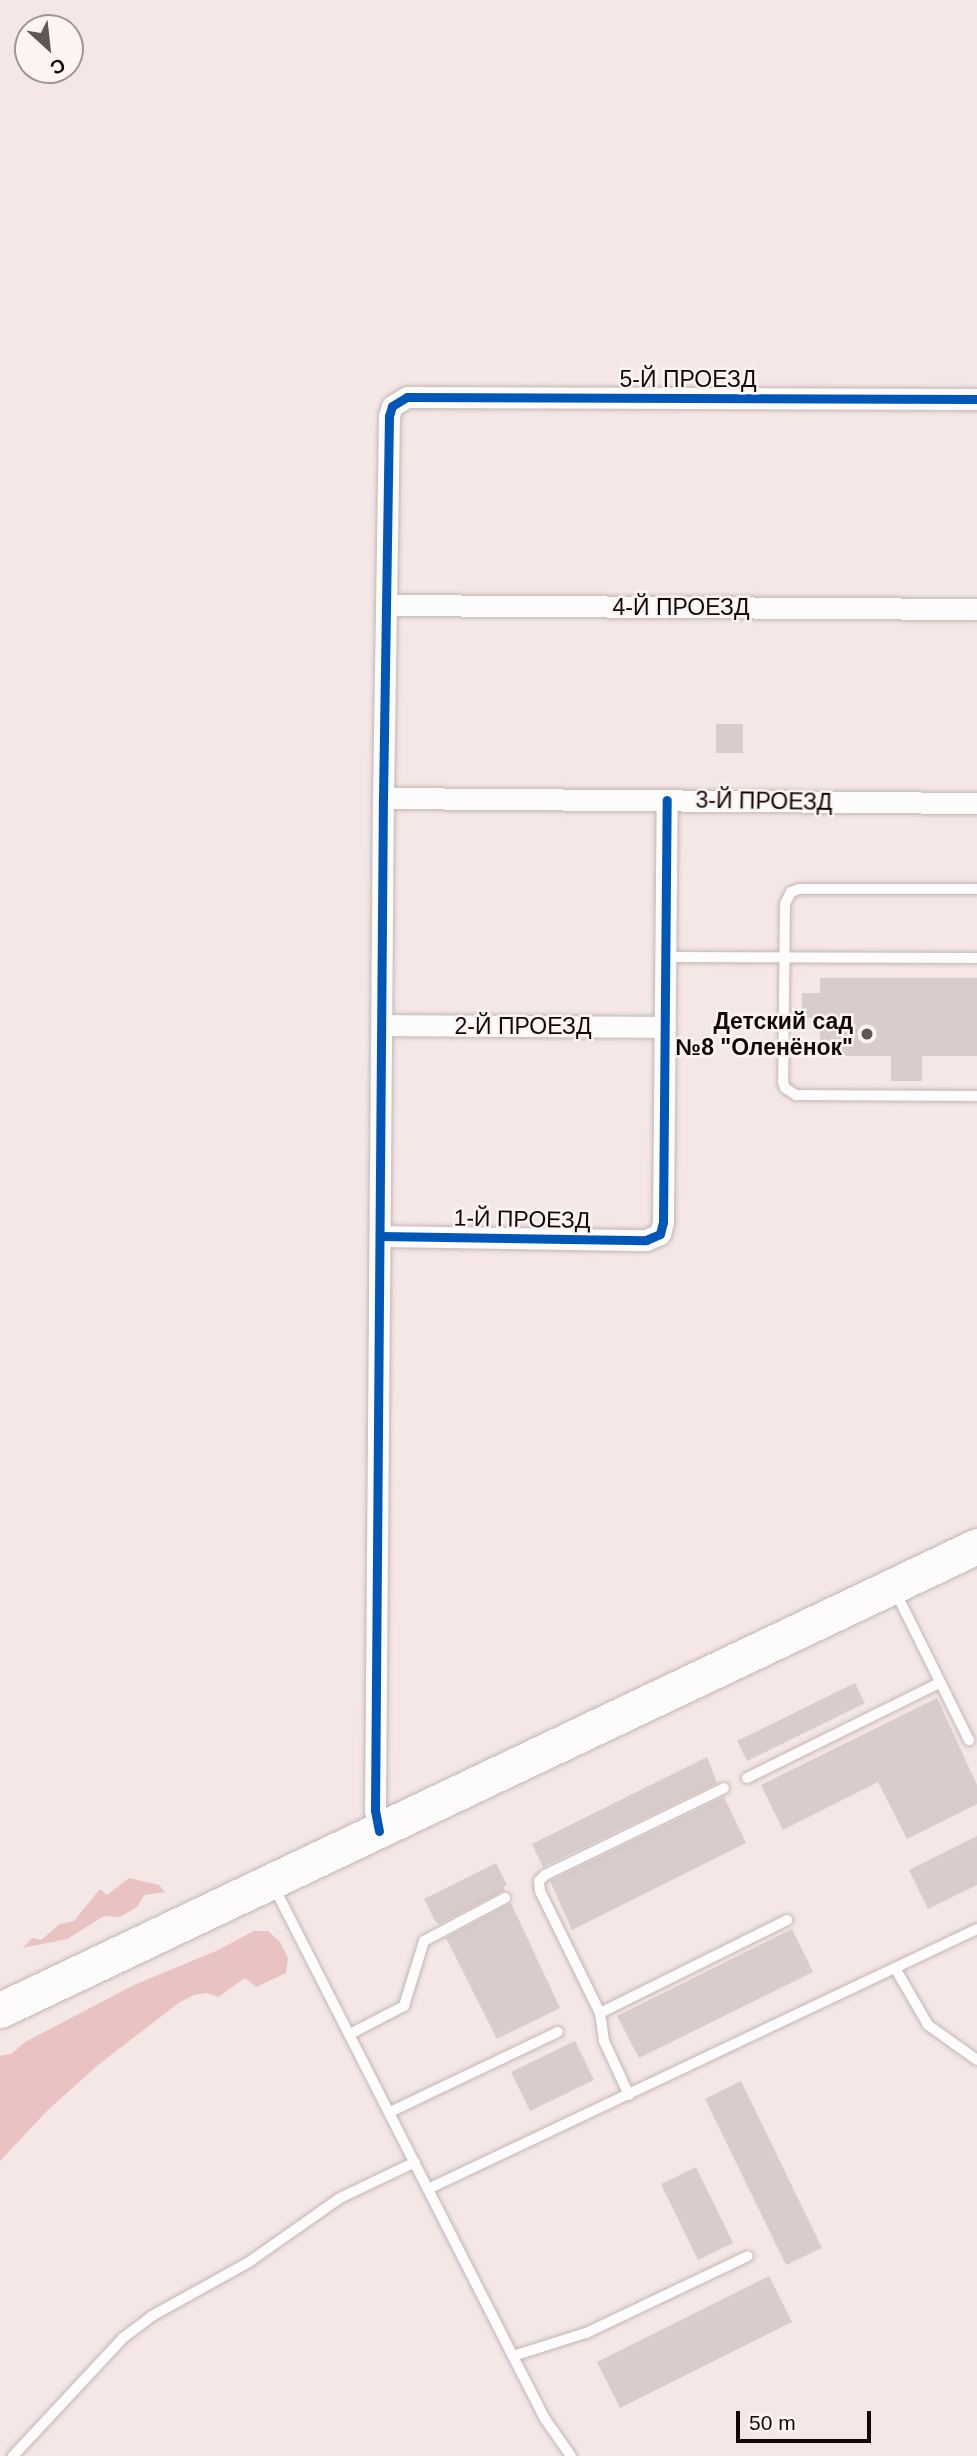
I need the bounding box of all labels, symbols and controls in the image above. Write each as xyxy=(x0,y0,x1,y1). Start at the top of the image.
north arrow xyxy=(14,14,84,84)
text: С xyxy=(47,54,69,79)
street label: 5-Й ПРОЕЗД xyxy=(620,365,756,393)
street label: 4-Й ПРОЕЗД xyxy=(613,593,749,621)
street label: 3-Й ПРОЕЗД xyxy=(695,786,833,816)
place label: Детский сад №8 "Оленёнок" xyxy=(676,1007,853,1061)
street label: 2-Й ПРОЕЗД xyxy=(455,1012,591,1040)
marker: Детский сад №8 "Оленёнок" xyxy=(859,1026,875,1042)
street label: 1-Й ПРОЕЗД xyxy=(453,1204,591,1234)
scale bar xyxy=(739,2396,874,2440)
text: 50 m xyxy=(749,2411,796,2434)

